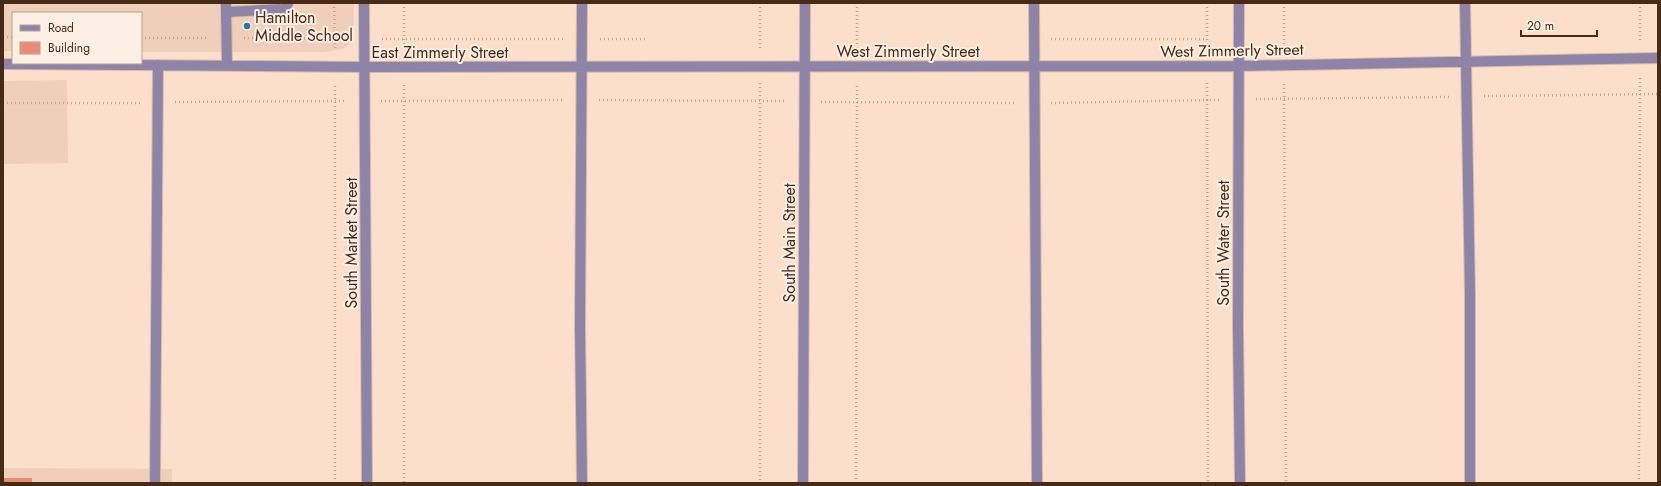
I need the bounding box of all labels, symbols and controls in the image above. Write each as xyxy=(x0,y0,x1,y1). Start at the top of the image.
place label: Hamilton Middle School xyxy=(255,6,353,47)
legend xyxy=(12,12,142,64)
scale bar xyxy=(1521,12,1597,38)
text: 20 m xyxy=(1527,17,1554,35)
text: Road xyxy=(48,19,74,37)
marker: Hamilton Middle School xyxy=(242,21,252,31)
street label: West Zimmerly Street xyxy=(1160,38,1304,63)
text: Building xyxy=(48,39,90,57)
street label: West Zimmerly Street xyxy=(836,40,980,63)
street label: East Zimmerly Street xyxy=(372,41,509,64)
street label: South Market Street xyxy=(340,177,363,308)
street label: South Water Street xyxy=(1212,180,1235,306)
street label: South Main Street xyxy=(778,183,801,303)

